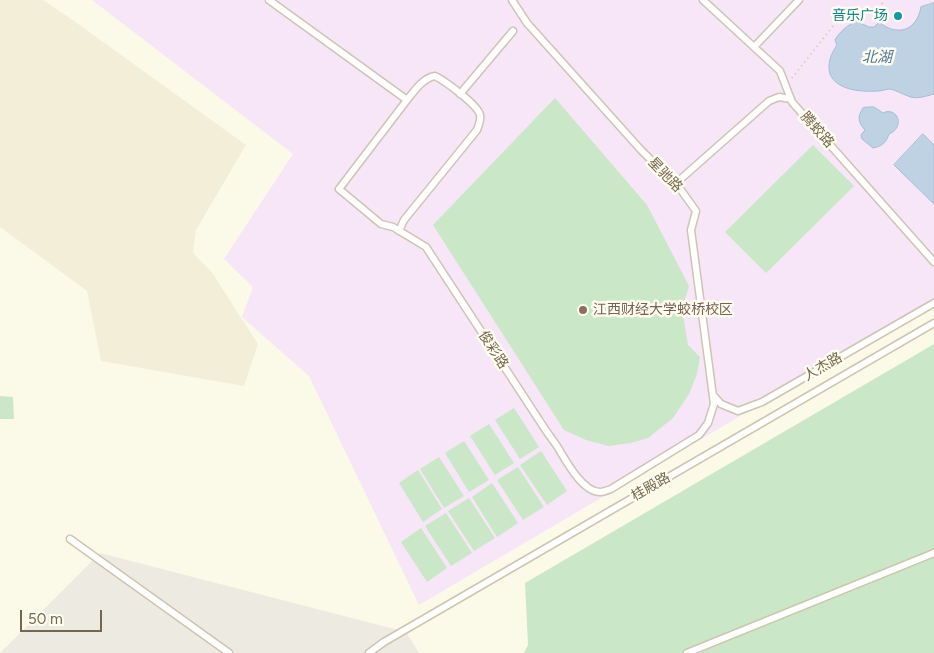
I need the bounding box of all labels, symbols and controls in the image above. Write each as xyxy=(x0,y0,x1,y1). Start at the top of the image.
place label: 音乐广场 xyxy=(832,8,888,24)
marker: 音乐广场 xyxy=(892,10,904,22)
water label: 北湖 xyxy=(862,49,892,67)
street label: 腾蛟路 xyxy=(797,109,837,151)
street label: 星驰路 xyxy=(644,154,686,196)
place label: 江西财经大学蛟桥校区 xyxy=(593,302,733,318)
marker: 江西财经大学蛟桥校区 xyxy=(577,304,589,316)
street label: 俊彩路 xyxy=(475,328,511,372)
street label: 人杰路 xyxy=(801,349,845,385)
street label: 桂殿路 xyxy=(629,469,673,505)
scale bar xyxy=(22,600,105,632)
text: 50 m xyxy=(28,610,63,628)

